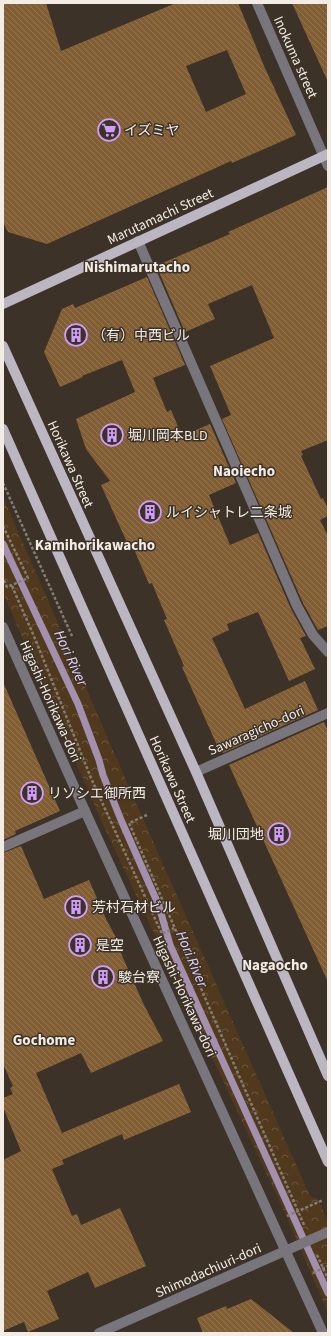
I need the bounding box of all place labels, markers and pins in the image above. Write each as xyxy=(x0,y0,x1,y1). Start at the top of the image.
supermarket icon: イズミヤ xyxy=(96,117,122,143)
place label: イズミヤ xyxy=(124,121,180,141)
building icon: （有）中西ビル xyxy=(63,322,89,348)
place label: （有）中西ビル xyxy=(92,326,190,346)
building icon: 堀川岡本BLD xyxy=(99,422,125,448)
place label: 堀川岡本BLD xyxy=(128,426,208,446)
building icon: ルイシャトレ二条城 xyxy=(137,499,163,525)
place label: ルイシャトレ二条城 xyxy=(166,503,292,523)
building icon: リソシエ御所西 xyxy=(19,780,45,806)
place label: リソシエ御所西 xyxy=(48,784,146,804)
building icon: 堀川団地 xyxy=(266,821,292,847)
place label: 堀川団地 xyxy=(208,825,264,845)
building icon: 芳村石材ビル xyxy=(63,894,89,920)
place label: 芳村石材ビル xyxy=(92,898,176,918)
building icon: 是空 xyxy=(67,932,93,958)
place label: 是空 xyxy=(96,936,124,956)
building icon: 駿台寮 xyxy=(90,964,116,990)
place label: 駿台寮 xyxy=(118,968,160,988)

